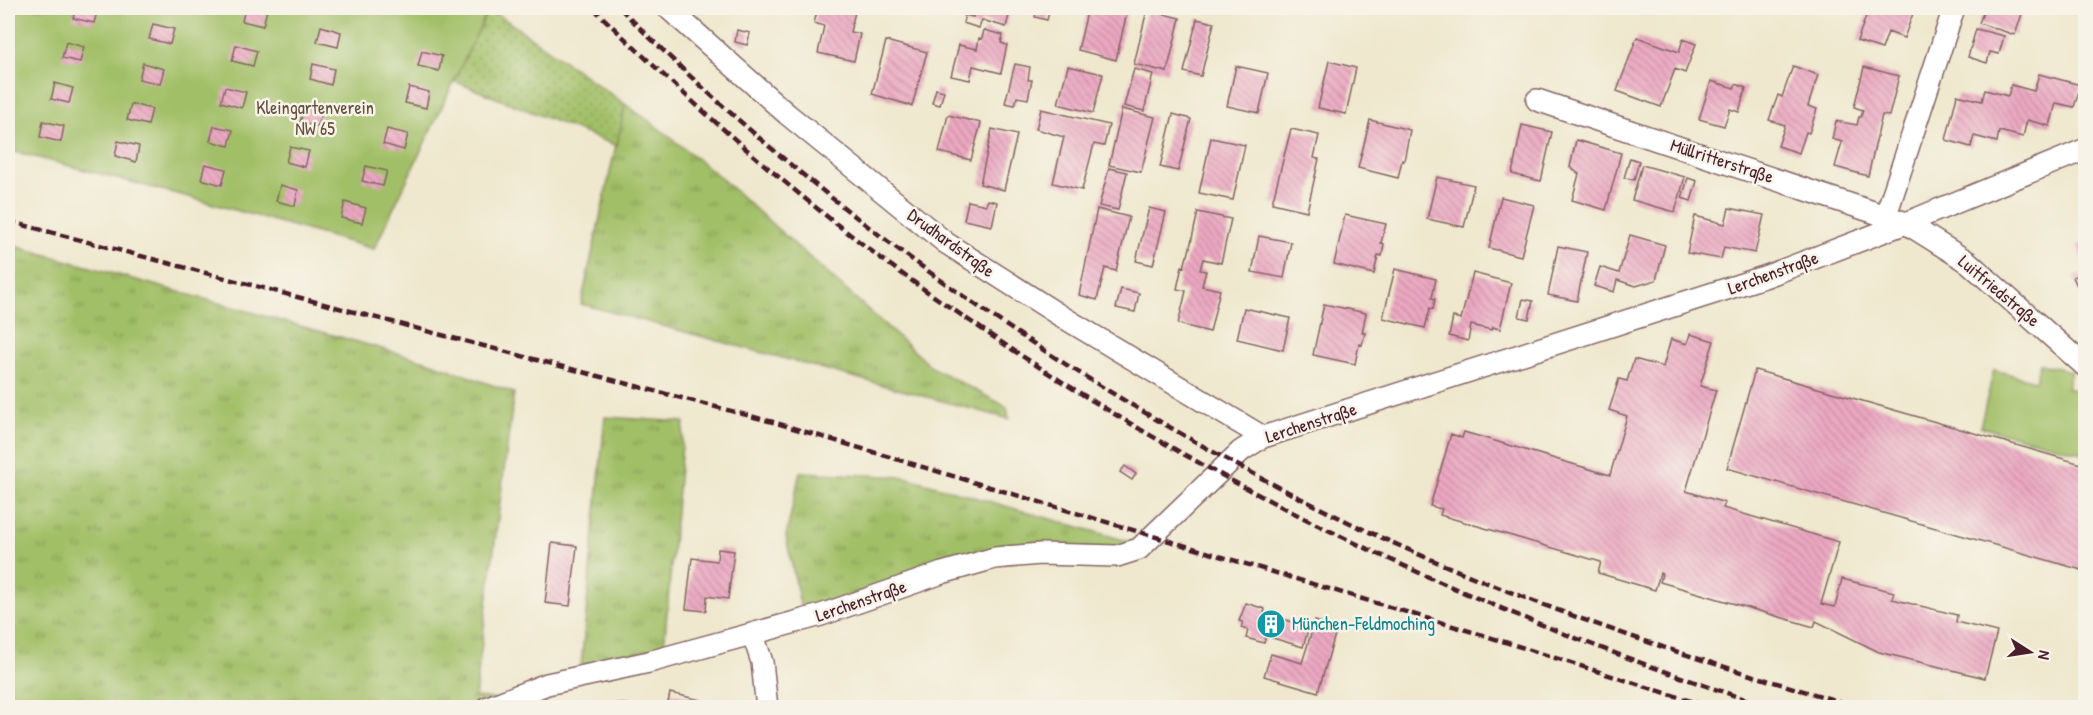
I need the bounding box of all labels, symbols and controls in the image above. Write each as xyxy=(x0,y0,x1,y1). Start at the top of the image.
park label: Kleingartenverein NW 65 xyxy=(256,95,374,141)
street label: Müllritterstraße xyxy=(1667,132,1777,189)
street label: Drudhardstraße xyxy=(903,202,1000,283)
street label: Lerchenstraße xyxy=(1724,245,1821,300)
street label: Luitfriedstraße xyxy=(1953,249,2045,332)
street label: Lerchenstraße xyxy=(1262,396,1360,449)
street label: Lerchenstraße xyxy=(812,573,910,628)
building icon: München-Feldmoching xyxy=(1255,608,1287,640)
place label: München-Feldmoching xyxy=(1292,611,1435,636)
north arrow xyxy=(2000,622,2060,682)
text: N xyxy=(2033,649,2056,662)

